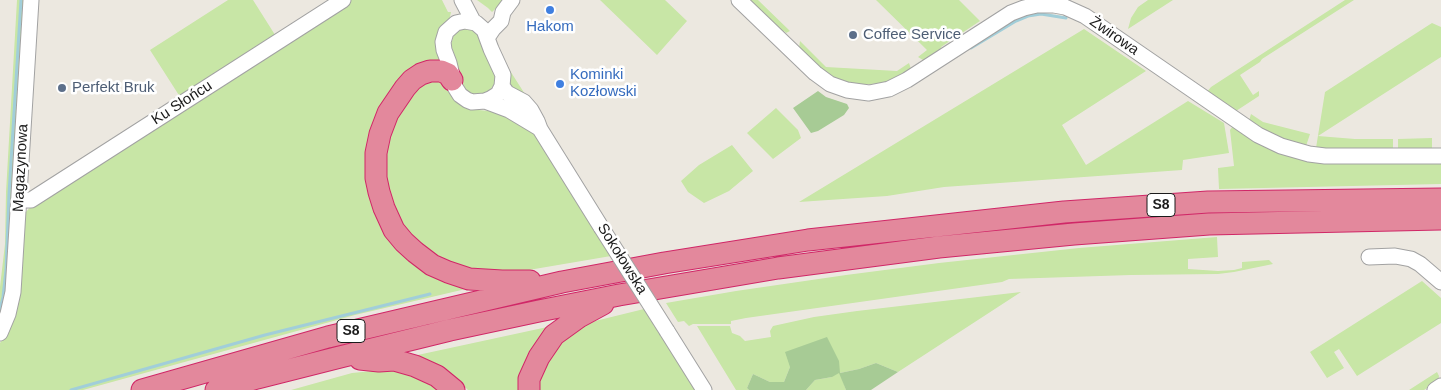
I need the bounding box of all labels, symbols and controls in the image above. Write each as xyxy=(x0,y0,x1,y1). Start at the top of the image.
marker: Hakom xyxy=(544,4,556,16)
street label: Żwirowa xyxy=(1086,13,1142,59)
place label: Hakom xyxy=(526,18,574,36)
place label: Coffee Service xyxy=(863,26,961,44)
marker: Coffee Service xyxy=(847,29,859,41)
place label: Kominki Kozłowski xyxy=(570,66,637,101)
street label: Ku Słońcu xyxy=(148,77,216,129)
marker: Kominki Kozłowski xyxy=(554,78,566,90)
place label: Perfekt Bruk xyxy=(72,79,155,97)
marker: Perfekt Bruk xyxy=(56,82,68,94)
street label: Magazynowa xyxy=(10,123,32,213)
road number: S8 xyxy=(1147,194,1175,216)
street label: Sokołowska xyxy=(593,220,651,298)
road number: S8 xyxy=(337,320,365,342)

